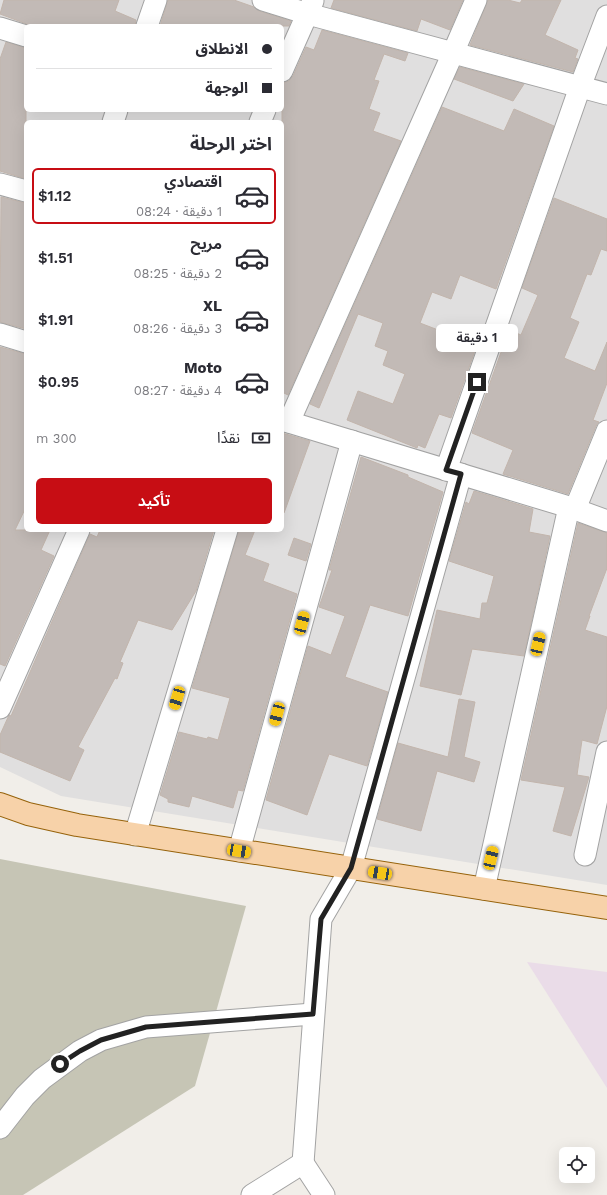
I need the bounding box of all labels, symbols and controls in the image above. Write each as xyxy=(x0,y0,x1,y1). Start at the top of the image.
text: الانطلاق xyxy=(196,40,248,58)
text: الوجهة xyxy=(205,79,248,97)
text: اختر الرحلة xyxy=(190,133,272,154)
text: اقتصادي xyxy=(164,173,222,191)
icon: car xyxy=(234,178,270,214)
text: $1.12 xyxy=(38,187,71,205)
text: 1 دقيقة · 08:24 xyxy=(136,204,222,219)
text: مريح xyxy=(190,235,222,253)
icon: car xyxy=(234,240,270,276)
text: $1.51 xyxy=(38,249,73,267)
text: 2 دقيقة · 08:25 xyxy=(133,266,222,281)
text: XL xyxy=(203,297,222,315)
icon: car xyxy=(234,302,270,338)
text: $1.91 xyxy=(38,311,73,329)
text: 3 دقيقة · 08:26 xyxy=(133,321,222,336)
callout: 1 دقيقة xyxy=(436,324,518,352)
text: 1 دقيقة xyxy=(457,330,497,345)
text: Moto xyxy=(184,359,222,377)
icon: car xyxy=(234,364,270,400)
text: $0.95 xyxy=(38,373,79,391)
route end xyxy=(468,373,486,391)
text: 4 دقيقة · 08:27 xyxy=(134,383,222,398)
icon: cash xyxy=(250,427,272,449)
text: نقدًا xyxy=(217,429,240,447)
text: 300 m xyxy=(36,431,77,446)
button: تأكيد xyxy=(36,478,272,524)
car xyxy=(293,610,311,636)
car xyxy=(529,631,547,657)
car xyxy=(168,685,186,711)
car xyxy=(268,701,286,727)
car xyxy=(226,843,252,859)
car xyxy=(482,845,500,871)
car xyxy=(367,865,393,881)
route start xyxy=(51,1055,69,1073)
map controls xyxy=(559,1147,595,1183)
button: locate xyxy=(559,1147,595,1183)

